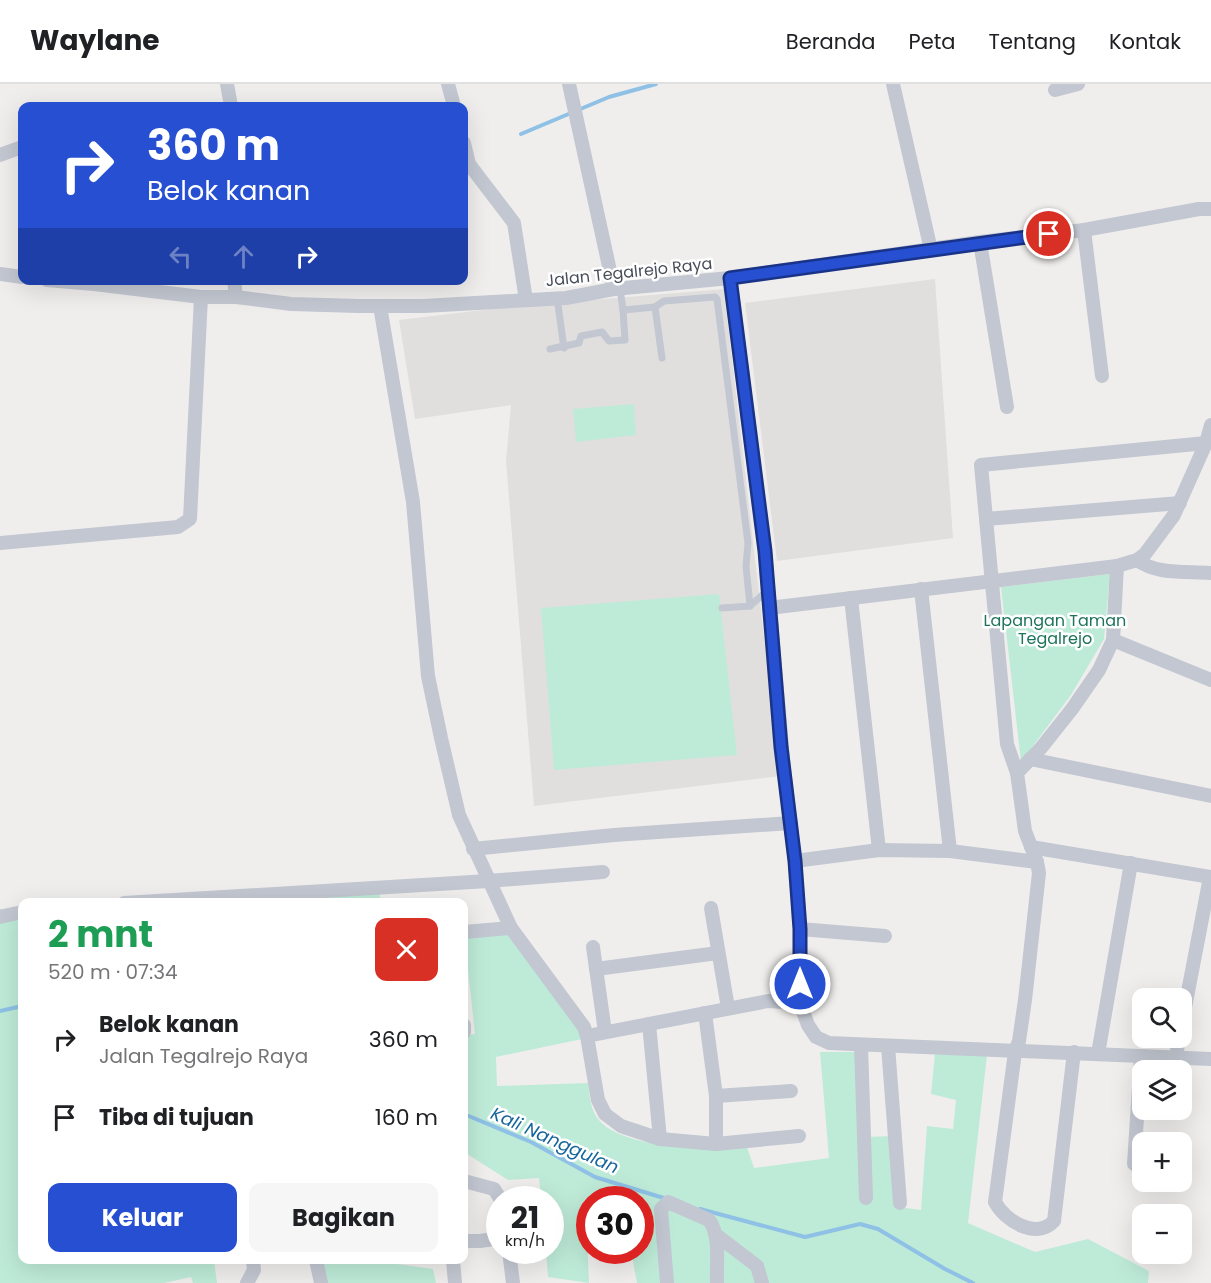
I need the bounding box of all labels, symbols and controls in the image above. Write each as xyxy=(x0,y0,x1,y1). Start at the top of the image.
text: Waylane xyxy=(30,21,160,60)
text: Beranda xyxy=(786,27,876,56)
text: Peta xyxy=(909,27,956,56)
text: Tentang xyxy=(989,27,1076,56)
text: Kontak xyxy=(1109,27,1181,56)
text: 360 m xyxy=(147,116,280,175)
icon: right xyxy=(48,126,126,204)
text: Belok kanan xyxy=(147,172,310,209)
pin xyxy=(1023,208,1074,259)
icon: arrive xyxy=(1032,217,1065,250)
icon: left xyxy=(164,240,197,273)
icon: ahead xyxy=(227,240,260,273)
icon: right xyxy=(290,240,323,273)
street label: Jalan Tegalrejo Raya xyxy=(545,252,713,292)
park label: Lapangan Taman Tegalrejo xyxy=(984,609,1126,650)
text: 2 mnt xyxy=(48,909,153,960)
button: close xyxy=(375,918,438,981)
position arrow xyxy=(768,952,832,1016)
text: 520 m · 07:34 xyxy=(48,958,178,986)
map controls xyxy=(1132,988,1192,1264)
button: search xyxy=(1132,988,1192,1048)
text: Belok kanan xyxy=(99,1009,239,1040)
icon: right xyxy=(48,1023,81,1056)
text: 360 m xyxy=(369,1024,438,1055)
text: Jalan Tegalrejo Raya xyxy=(99,1042,308,1070)
button: layers xyxy=(1132,1060,1192,1120)
icon: arrive xyxy=(48,1101,81,1134)
water label: Kali Nanggulan xyxy=(487,1101,623,1179)
text: Tiba di tujuan xyxy=(99,1102,254,1133)
text: 160 m xyxy=(375,1102,438,1133)
button: + xyxy=(1132,1132,1192,1192)
button: Keluar xyxy=(48,1183,237,1252)
button: Bagikan xyxy=(249,1183,438,1252)
speed limit sign: 30 xyxy=(576,1186,654,1264)
text: 21 xyxy=(511,1196,539,1239)
button: − xyxy=(1132,1204,1192,1264)
text: km/h xyxy=(505,1230,545,1251)

